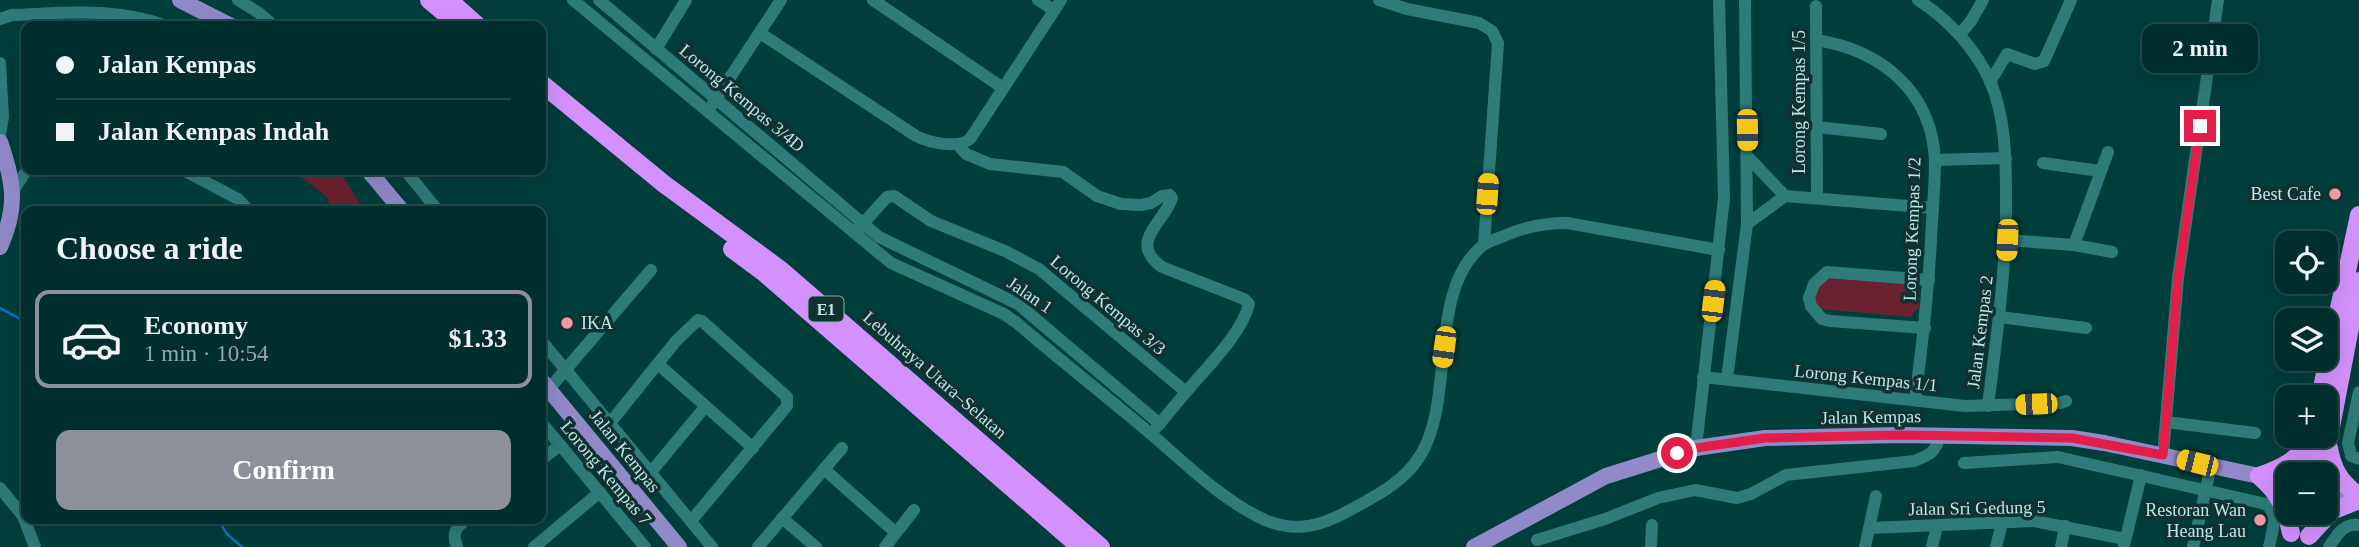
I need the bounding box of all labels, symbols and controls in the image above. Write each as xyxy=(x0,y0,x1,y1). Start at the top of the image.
callout: 2 min xyxy=(2142,24,2258,74)
street label: Lorong Kempas 1/5 xyxy=(1789,30,1809,174)
text: 2 min xyxy=(2172,36,2228,61)
street label: Lorong Kempas 3/4D xyxy=(675,40,809,156)
text: Jalan Kempas xyxy=(98,50,256,79)
car xyxy=(1737,109,1758,151)
route end xyxy=(2184,110,2216,142)
text: Jalan Kempas Indah xyxy=(98,117,329,146)
street label: Lorong Kempas 1/2 xyxy=(1899,157,1925,301)
car xyxy=(1476,172,1499,216)
place label: Best Cafe xyxy=(2251,184,2321,204)
marker: Best Cafe xyxy=(2327,186,2343,202)
car xyxy=(1996,218,2019,262)
text: Choose a ride xyxy=(56,230,243,266)
map controls xyxy=(2275,231,2338,525)
button: locate xyxy=(2275,231,2338,294)
street label: Lorong Kempas 3/3 xyxy=(1046,251,1170,359)
street label: Jalan 1 xyxy=(1003,273,1057,317)
street label: Jalan Kempas 2 xyxy=(1963,274,1997,390)
car xyxy=(1701,279,1726,323)
road number: E1 xyxy=(808,296,844,322)
street label: Lebuhraya Utara–Selatan xyxy=(859,307,1011,443)
icon: car xyxy=(60,308,123,371)
button: layers xyxy=(2275,308,2338,371)
text: Economy xyxy=(144,311,248,340)
place label: IKA xyxy=(581,313,613,333)
marker: IKA xyxy=(559,315,575,331)
text: $1.33 xyxy=(449,324,507,353)
car xyxy=(1431,325,1458,369)
text: 1 min · 10:54 xyxy=(144,341,269,366)
street label: Lorong Kempas 1/1 xyxy=(1793,361,1939,395)
button: + xyxy=(2275,385,2338,448)
car xyxy=(2015,393,2058,415)
street label: Jalan Kempas xyxy=(586,406,664,496)
street label: Jalan Kempas xyxy=(1821,406,1921,428)
street label: Lorong Kempas 7 xyxy=(557,417,655,529)
button: Confirm xyxy=(56,430,511,510)
route start xyxy=(1661,437,1693,469)
car xyxy=(2175,448,2220,478)
button: − xyxy=(2275,462,2338,525)
street label: Jalan Sri Gedung 5 xyxy=(1908,497,2046,519)
place label: Restoran Wan Heang Lau xyxy=(2145,500,2246,541)
marker: Restoran Wan Heang Lau xyxy=(2252,512,2268,528)

